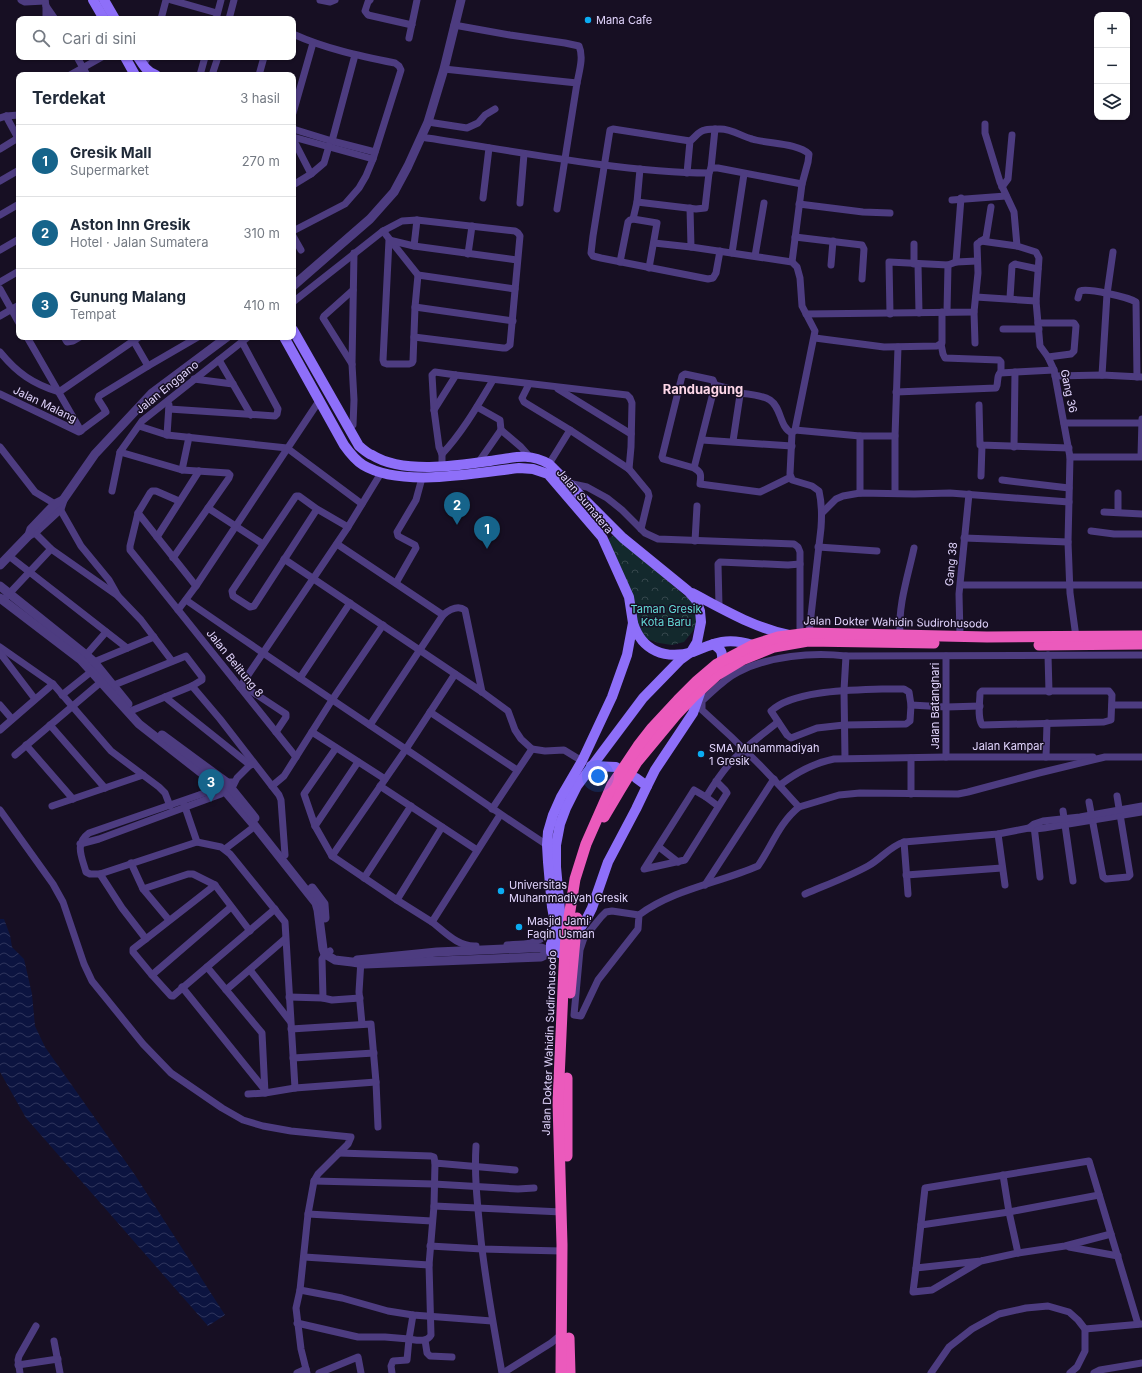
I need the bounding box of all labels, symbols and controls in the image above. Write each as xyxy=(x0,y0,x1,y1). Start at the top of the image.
map controls xyxy=(1094,12,1130,120)
button: + xyxy=(1094,12,1130,48)
place label: Mana Cafe xyxy=(596,13,652,27)
marker: Mana Cafe xyxy=(583,15,593,25)
search box xyxy=(16,16,296,60)
icon: search xyxy=(30,27,52,49)
text: Cari di sini xyxy=(62,29,136,48)
button: − xyxy=(1094,48,1130,84)
button: layers xyxy=(1094,84,1130,120)
text: Terdekat xyxy=(32,88,105,108)
text: 3 hasil xyxy=(240,90,280,106)
text: Gresik Mall xyxy=(70,143,151,162)
text: 1 xyxy=(42,153,48,169)
text: 270 m xyxy=(242,153,280,169)
text: Supermarket xyxy=(70,162,149,178)
text: Aston Inn Gresik xyxy=(70,215,190,234)
text: 2 xyxy=(41,225,49,241)
text: 310 m xyxy=(243,225,280,241)
text: Hotel · Jalan Sumatera xyxy=(70,234,209,250)
text: Gunung Malang xyxy=(70,287,186,306)
text: 3 xyxy=(41,297,49,313)
text: 410 m xyxy=(243,297,280,313)
text: Tempat xyxy=(70,306,116,322)
street label: Jalan Enggano xyxy=(133,357,202,417)
street label: Gang 36 xyxy=(1058,368,1080,414)
district label: Randuagung xyxy=(663,381,743,397)
street label: Jalan Malang xyxy=(11,383,79,425)
street label: Jalan Sumatera xyxy=(554,466,616,536)
pin: 2 xyxy=(444,492,470,525)
pin: 1 xyxy=(474,516,500,549)
street label: Gang 38 xyxy=(942,541,960,587)
park label: Taman Gresik Kota Baru xyxy=(631,602,701,629)
street label: Jalan Dokter Wahidin Sudirohusodo xyxy=(803,613,989,631)
street label: Jalan Belitung 8 xyxy=(203,626,267,700)
street label: Jalan Batanghari xyxy=(928,663,942,750)
street label: Jalan Kampar xyxy=(972,739,1044,753)
place label: SMA Muhammadiyah 1 Gresik xyxy=(709,741,819,768)
marker: SMA Muhammadiyah 1 Gresik xyxy=(696,749,706,759)
your location xyxy=(588,766,608,786)
pin: 3 xyxy=(198,769,224,802)
place label: Universitas Muhammadiyah Gresik xyxy=(509,878,628,905)
marker: Universitas Muhammadiyah Gresik xyxy=(496,886,506,896)
place label: Masjid Jami' Faqih Usman xyxy=(527,914,595,941)
marker: Masjid Jami' Faqih Usman xyxy=(514,922,524,932)
street label: Jalan Dokter Wahidin Sudirohusodo xyxy=(539,950,559,1136)

